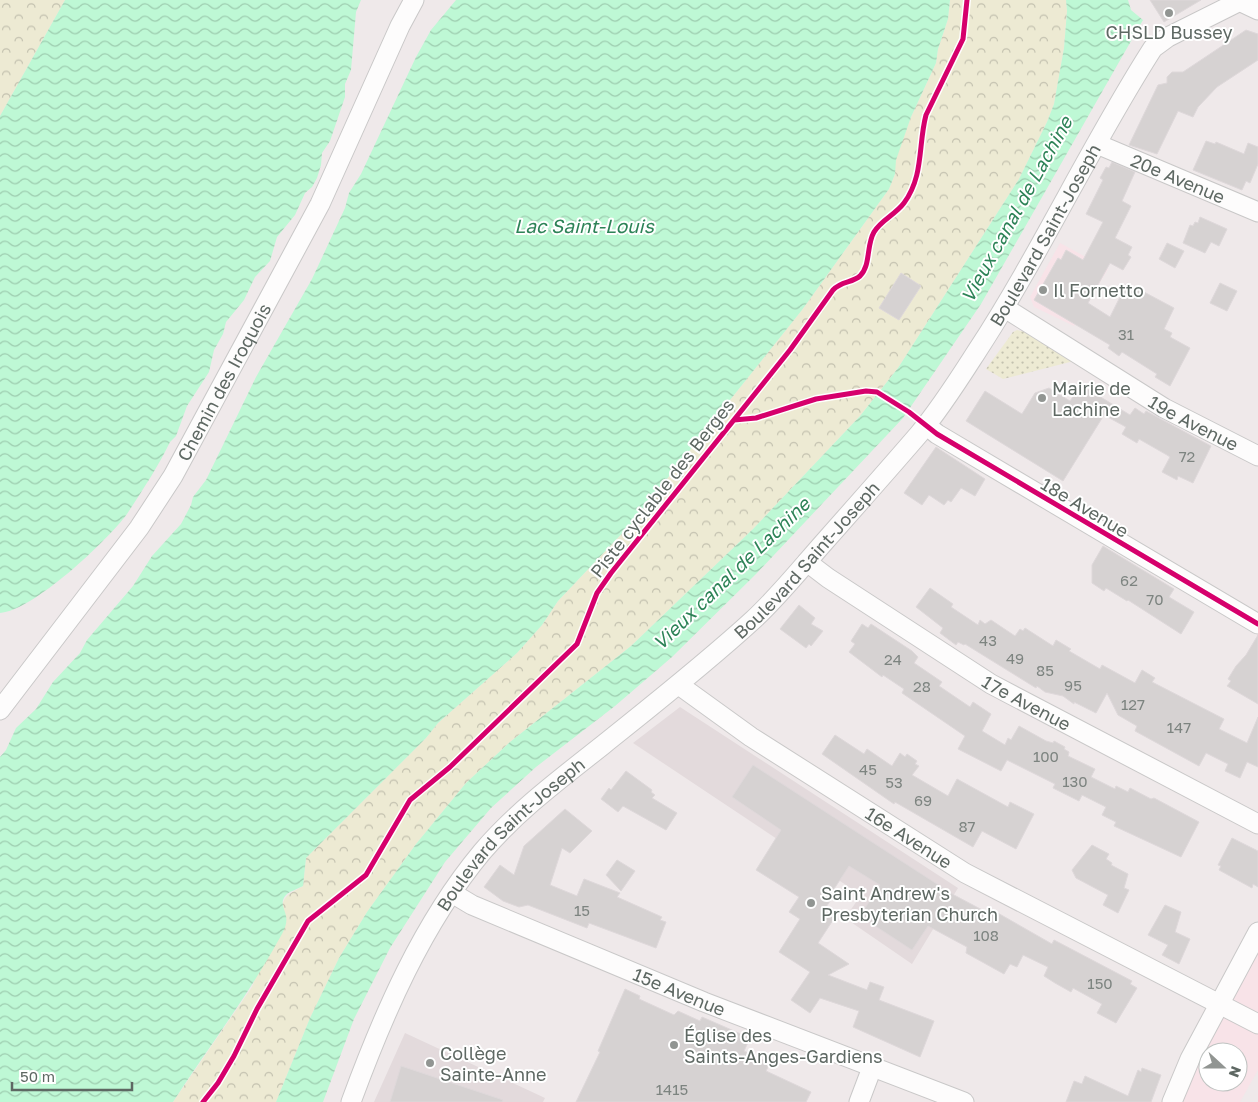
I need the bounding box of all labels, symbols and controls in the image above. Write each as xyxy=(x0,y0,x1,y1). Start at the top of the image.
marker: CHSLD Bussey xyxy=(1163,7,1175,19)
place label: CHSLD Bussey xyxy=(1106,21,1233,43)
water label: Vieux canal de Lachine xyxy=(955,110,1078,306)
street label: Boulevard Saint-Joseph xyxy=(985,140,1105,330)
street label: 20e Avenue xyxy=(1128,149,1228,208)
water label: Lac Saint-Louis xyxy=(514,214,655,237)
place label: Il Fornetto xyxy=(1053,279,1144,301)
marker: Il Fornetto xyxy=(1037,284,1049,296)
street label: Chemin des Iroquois xyxy=(172,299,275,465)
house number: 31 xyxy=(1118,325,1134,343)
place label: Mairie de Lachine xyxy=(1052,377,1131,420)
street label: 19e Avenue xyxy=(1145,390,1242,455)
marker: Mairie de Lachine xyxy=(1036,392,1048,404)
street label: Piste cyclable des Berges xyxy=(585,394,739,582)
house number: 72 xyxy=(1179,447,1195,465)
street label: 18e Avenue xyxy=(1037,472,1133,542)
street label: Boulevard Saint-Joseph xyxy=(729,477,884,643)
water label: Vieux canal de Lachine xyxy=(648,491,816,654)
house number: 62 xyxy=(1120,571,1138,589)
house number: 70 xyxy=(1146,590,1164,608)
house number: 43 xyxy=(979,631,997,649)
house number: 49 xyxy=(1006,649,1024,667)
house number: 24 xyxy=(884,650,902,668)
house number: 85 xyxy=(1036,661,1054,679)
street label: 17e Avenue xyxy=(978,670,1075,735)
house number: 95 xyxy=(1064,676,1082,694)
house number: 28 xyxy=(913,677,931,695)
house number: 127 xyxy=(1121,695,1145,713)
house number: 147 xyxy=(1167,718,1191,736)
house number: 100 xyxy=(1033,747,1059,765)
street label: Boulevard Saint-Joseph xyxy=(432,753,589,915)
house number: 45 xyxy=(859,760,877,778)
house number: 130 xyxy=(1062,772,1088,790)
house number: 53 xyxy=(885,773,903,791)
house number: 69 xyxy=(914,791,932,809)
street label: 16e Avenue xyxy=(862,802,956,873)
house number: 87 xyxy=(958,817,976,835)
place label: Saint Andrew's Presbyterian Church xyxy=(821,882,998,925)
marker: Saint Andrew's Presbyterian Church xyxy=(805,897,817,909)
house number: 15 xyxy=(574,901,590,919)
house number: 108 xyxy=(973,926,999,944)
street label: 15e Avenue xyxy=(630,963,729,1020)
house number: 150 xyxy=(1087,974,1113,992)
place label: Église des Saints-Anges-Gardiens xyxy=(684,1024,883,1067)
marker: Église des Saints-Anges-Gardiens xyxy=(668,1039,680,1051)
place label: Collège Sainte-Anne xyxy=(440,1042,547,1085)
north arrow xyxy=(1198,1042,1248,1092)
marker: Collège Sainte-Anne xyxy=(424,1057,436,1069)
scale bar xyxy=(12,1060,132,1092)
text: N xyxy=(1226,1064,1245,1080)
text: 50 m xyxy=(20,1067,55,1085)
house number: 1415 xyxy=(656,1080,688,1098)

